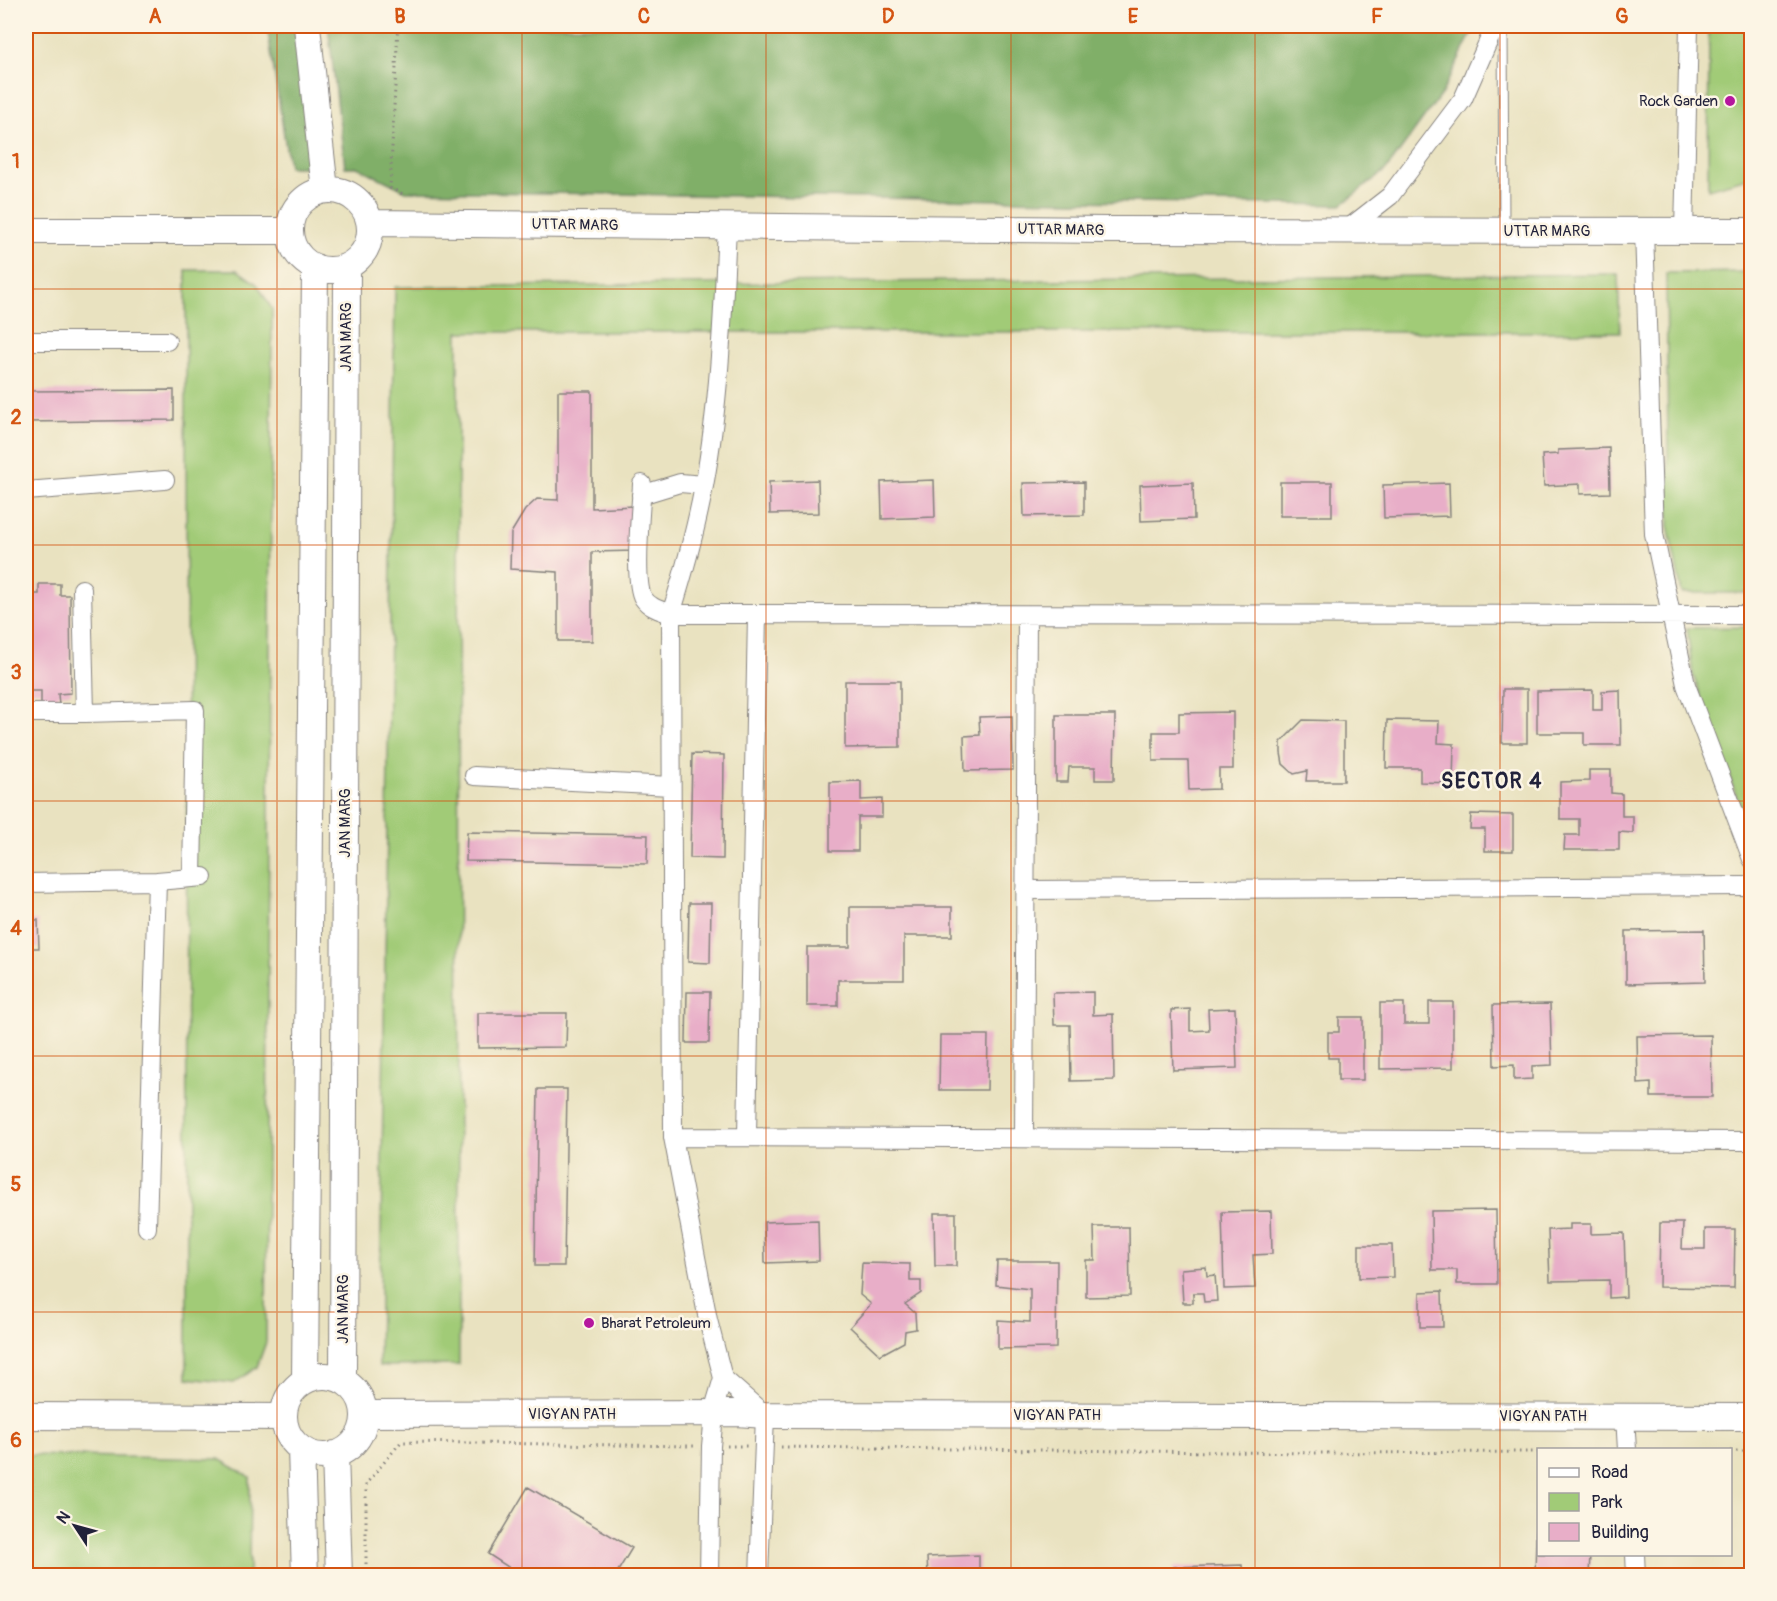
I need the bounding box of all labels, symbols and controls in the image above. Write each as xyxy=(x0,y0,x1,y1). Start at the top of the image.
text: A xyxy=(149,4,162,29)
text: B xyxy=(394,4,406,29)
text: C xyxy=(638,4,650,29)
text: D xyxy=(882,4,895,29)
text: E xyxy=(1128,4,1139,29)
text: F xyxy=(1371,4,1383,29)
text: G xyxy=(1615,4,1629,29)
place label: Rock Garden xyxy=(1639,92,1718,111)
marker: Rock Garden xyxy=(1723,94,1737,108)
text: 1 xyxy=(12,149,20,174)
street label: UTTAR MARG xyxy=(531,215,619,235)
street label: UTTAR MARG xyxy=(1017,220,1105,240)
street label: UTTAR MARG xyxy=(1504,222,1591,241)
street label: JAN MARG xyxy=(337,302,356,372)
text: 2 xyxy=(10,405,22,430)
text: 3 xyxy=(10,660,22,685)
district label: SECTOR 4 xyxy=(1441,768,1543,795)
street label: JAN MARG xyxy=(336,788,355,858)
text: 4 xyxy=(10,916,22,941)
text: 5 xyxy=(11,1172,22,1197)
street label: JAN MARG xyxy=(334,1274,353,1344)
place label: Bharat Petroleum xyxy=(601,1314,711,1333)
marker: Bharat Petroleum xyxy=(582,1316,596,1330)
street label: VIGYAN PATH xyxy=(528,1405,616,1424)
street label: VIGYAN PATH xyxy=(1013,1406,1101,1425)
street label: VIGYAN PATH xyxy=(1499,1407,1587,1426)
text: 6 xyxy=(10,1428,22,1453)
legend xyxy=(1537,1448,1732,1556)
text: Road xyxy=(1591,1461,1628,1484)
text: Park xyxy=(1591,1491,1623,1514)
north arrow xyxy=(45,1496,105,1556)
text: N xyxy=(52,1507,75,1528)
text: Building xyxy=(1591,1521,1649,1544)

